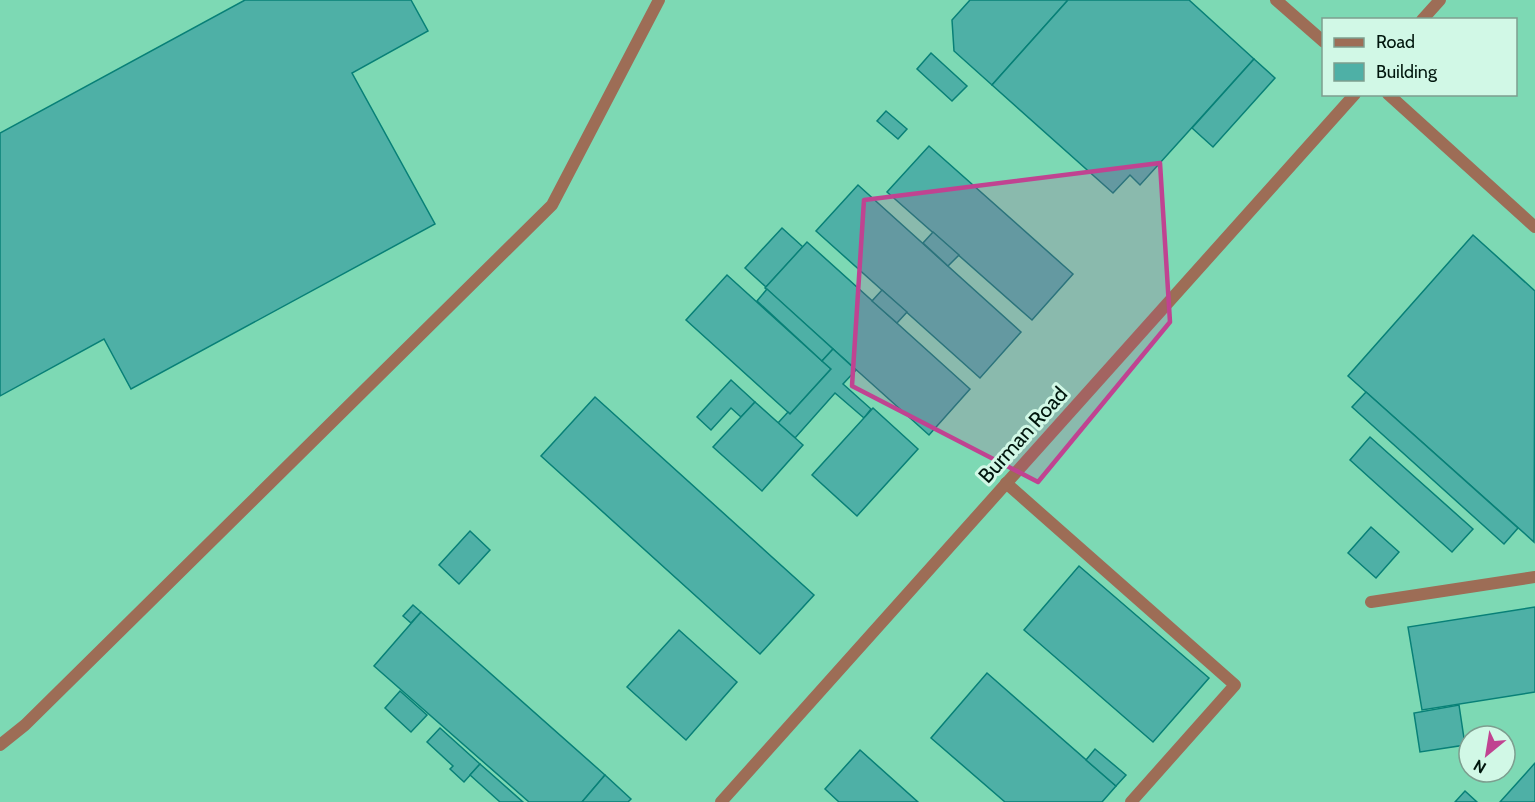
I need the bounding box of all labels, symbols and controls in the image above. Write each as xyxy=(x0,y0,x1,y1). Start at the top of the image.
legend xyxy=(1322,18,1517,96)
text: Road xyxy=(1376,31,1415,53)
text: Building xyxy=(1376,61,1438,83)
street label: Burman Road xyxy=(973,381,1072,488)
north arrow xyxy=(1457,724,1517,784)
text: N xyxy=(1470,756,1489,778)

